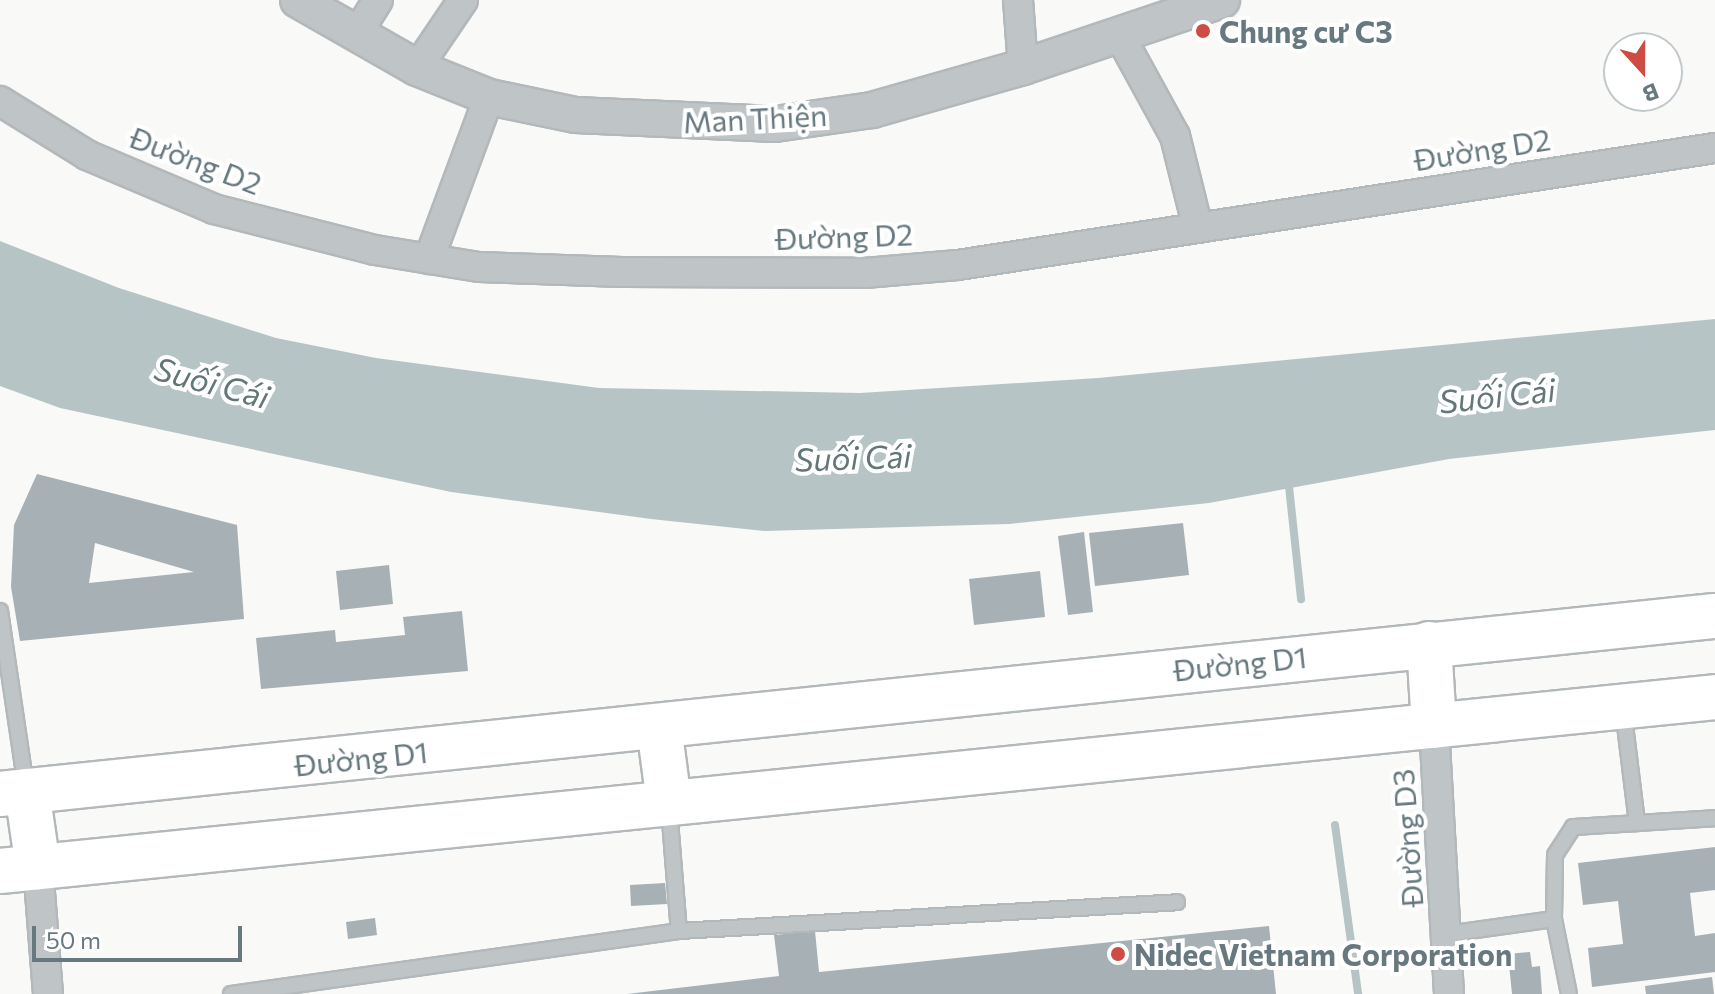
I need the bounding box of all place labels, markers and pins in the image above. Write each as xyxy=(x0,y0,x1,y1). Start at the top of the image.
place label: Chung cư C3 xyxy=(1219,13,1393,49)
marker: Chung cư C3 xyxy=(1194,22,1212,40)
place label: Nidec Vietnam Corporation xyxy=(1134,936,1512,972)
marker: Nidec Vietnam Corporation xyxy=(1109,945,1127,963)

